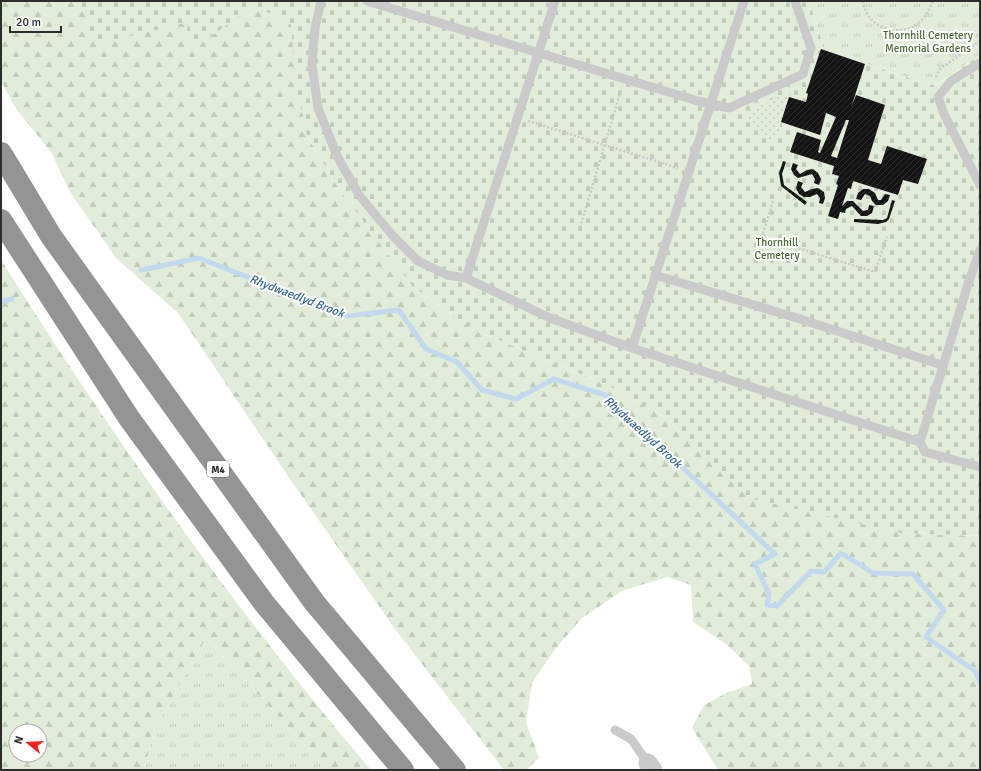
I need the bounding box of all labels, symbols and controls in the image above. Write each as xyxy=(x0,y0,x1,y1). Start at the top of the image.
scale bar xyxy=(10,8,61,34)
text: 20 m xyxy=(16,15,41,30)
park label: Thornhill Cemetery Memorial Gardens xyxy=(883,29,974,55)
park label: Thornhill Cemetery xyxy=(754,236,800,262)
water label: Rhydwaedlyd Brook xyxy=(247,272,347,322)
water label: Rhydwaedlyd Brook xyxy=(600,393,686,472)
road number: M4 xyxy=(207,461,229,477)
north arrow xyxy=(8,723,48,763)
text: N xyxy=(12,734,26,746)

